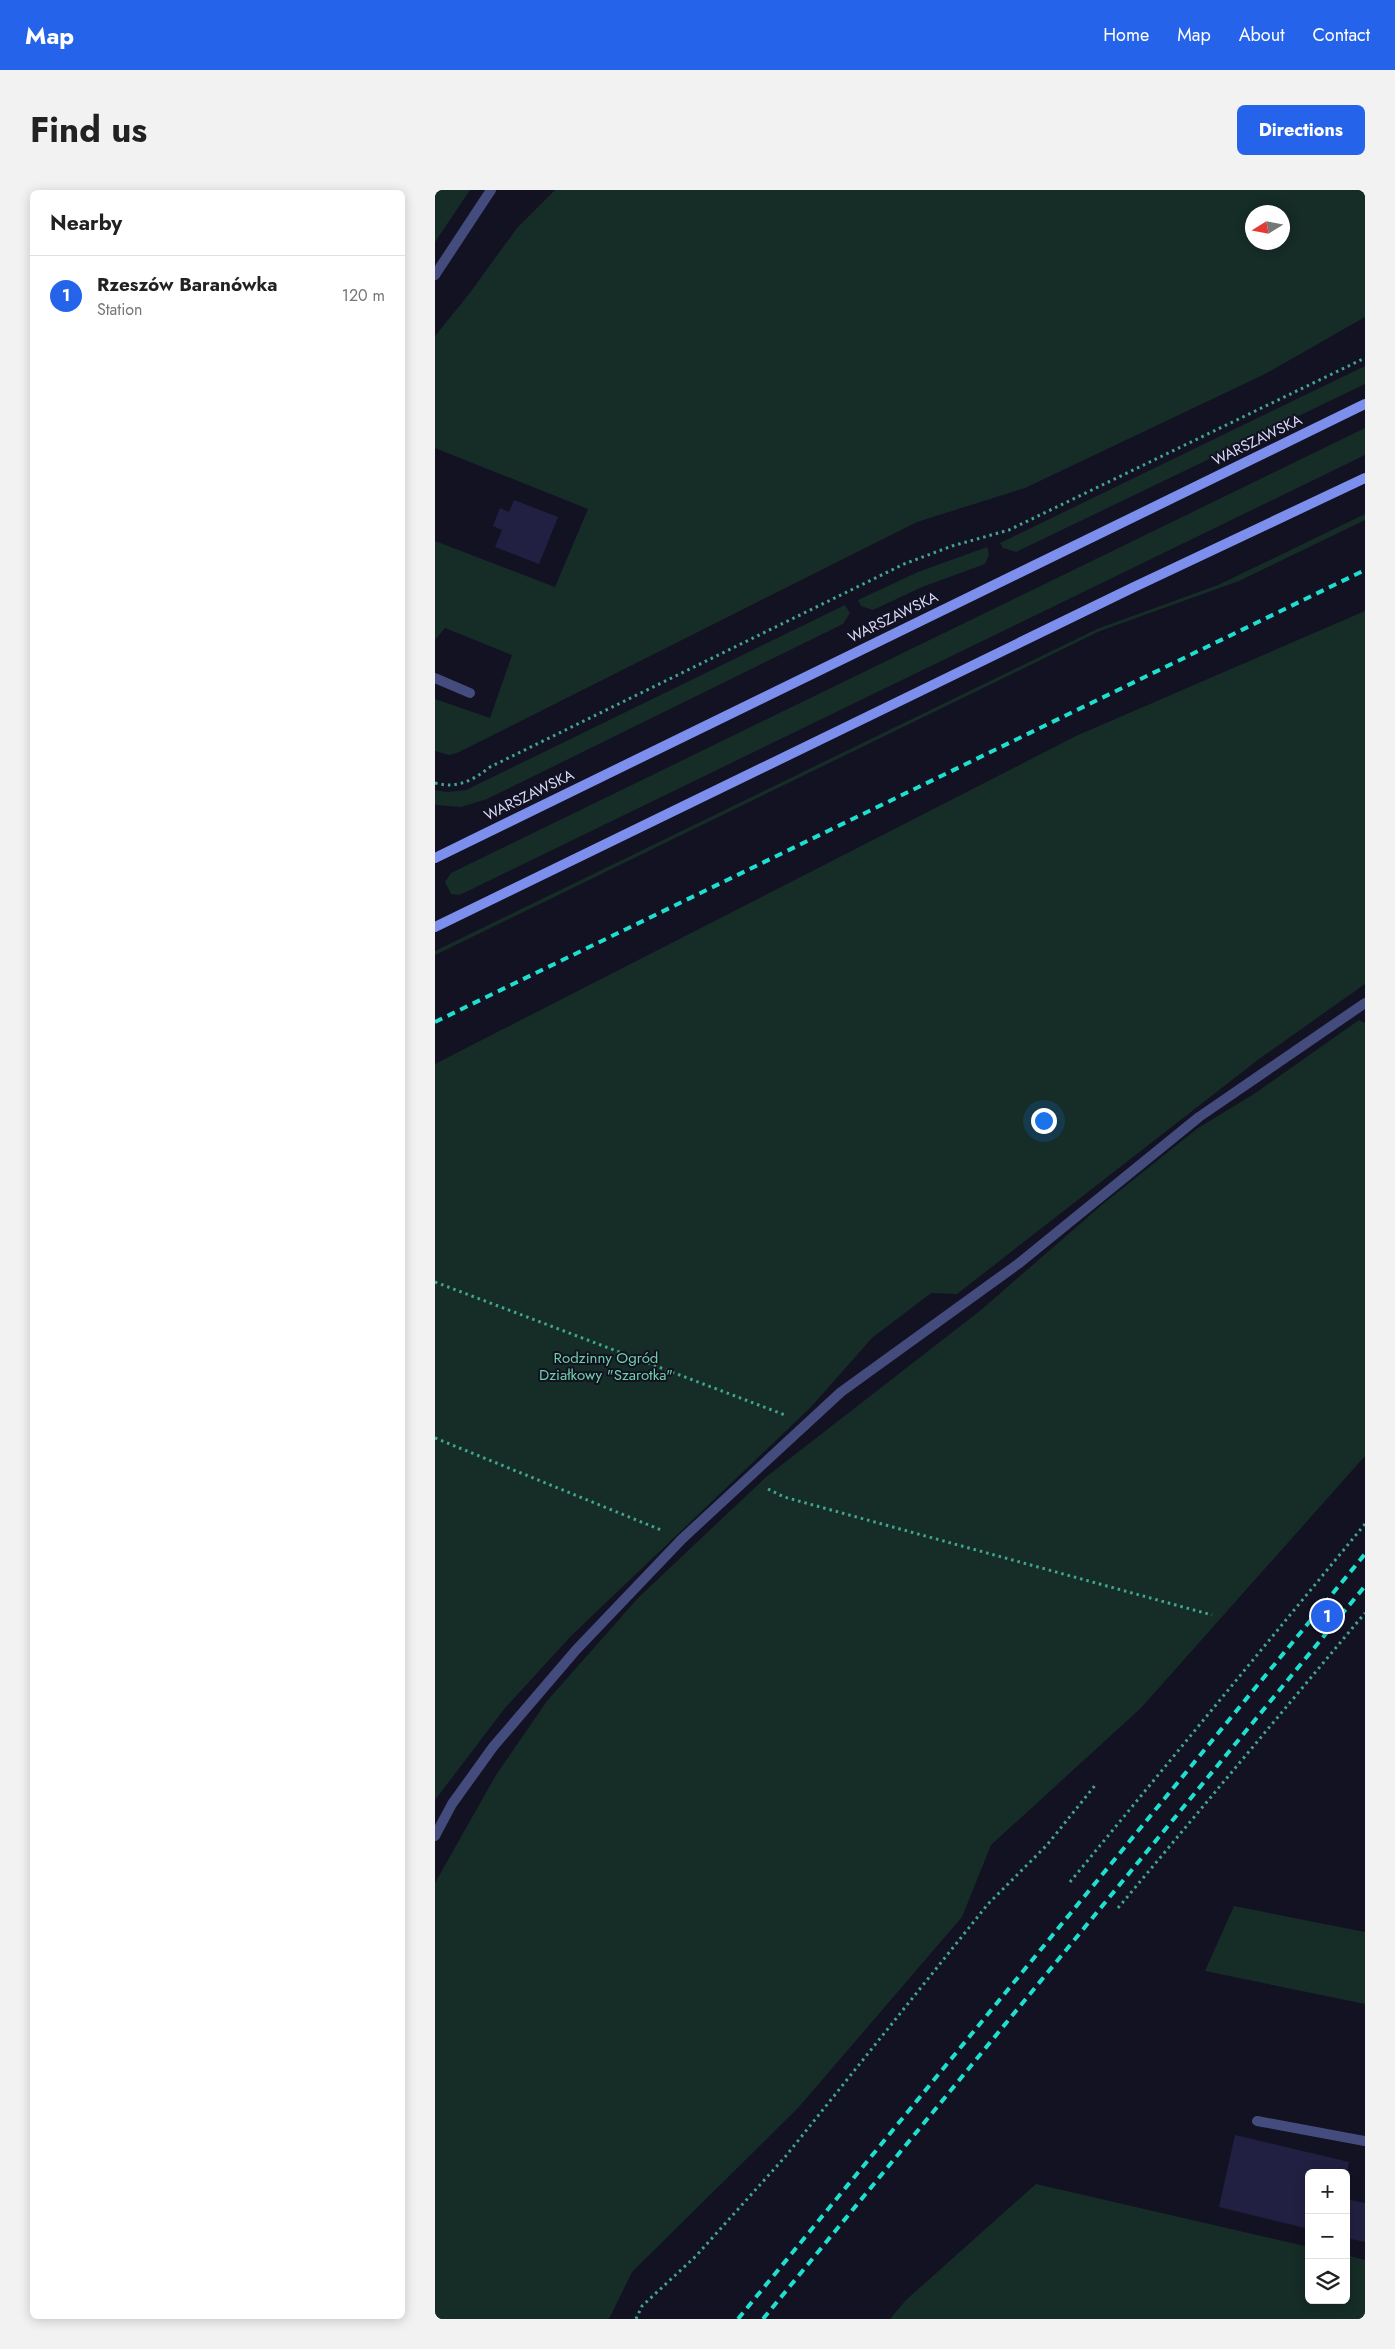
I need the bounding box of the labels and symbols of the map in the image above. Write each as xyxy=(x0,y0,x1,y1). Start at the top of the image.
north arrow xyxy=(1245,205,1290,250)
street label: WARSZAWSKA xyxy=(1208,409,1306,471)
street label: WARSZAWSKA xyxy=(844,586,942,648)
street label: WARSZAWSKA xyxy=(480,764,578,826)
your location xyxy=(1031,1108,1057,1134)
park label: Rodzinny Ogród Działkowy "Szarotka" xyxy=(539,1347,673,1386)
pin: 1 xyxy=(1311,1597,1343,1635)

